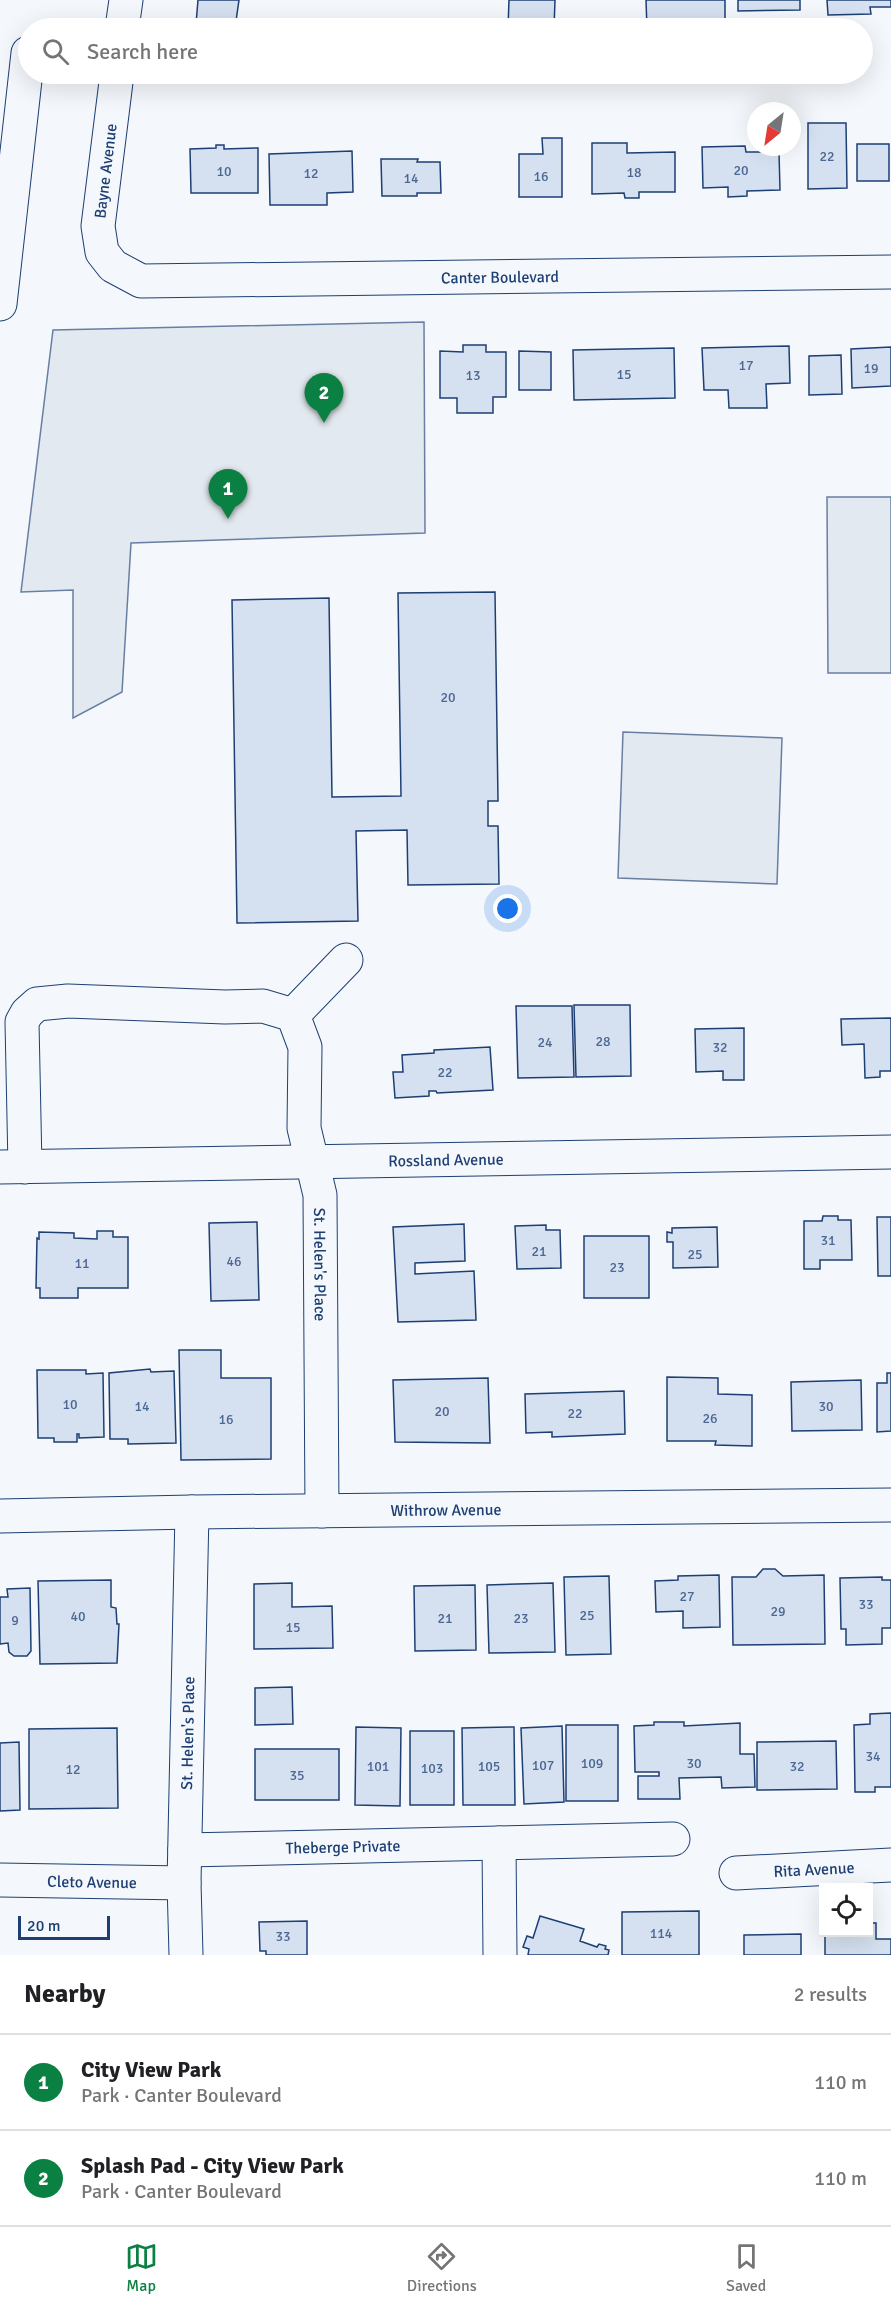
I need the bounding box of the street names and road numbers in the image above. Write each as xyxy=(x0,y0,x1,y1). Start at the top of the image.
street label: Bayne Avenue xyxy=(90,123,122,220)
street label: Canter Boulevard xyxy=(441,267,559,288)
street label: Rossland Avenue xyxy=(388,1150,504,1171)
street label: St. Helen's Place xyxy=(309,1208,330,1321)
street label: Withrow Avenue xyxy=(390,1500,502,1521)
street label: St. Helen's Place xyxy=(177,1676,199,1790)
street label: Theberge Private xyxy=(285,1836,401,1859)
street label: Rita Avenue xyxy=(773,1858,855,1882)
street label: Cleto Avenue xyxy=(47,1872,137,1893)

